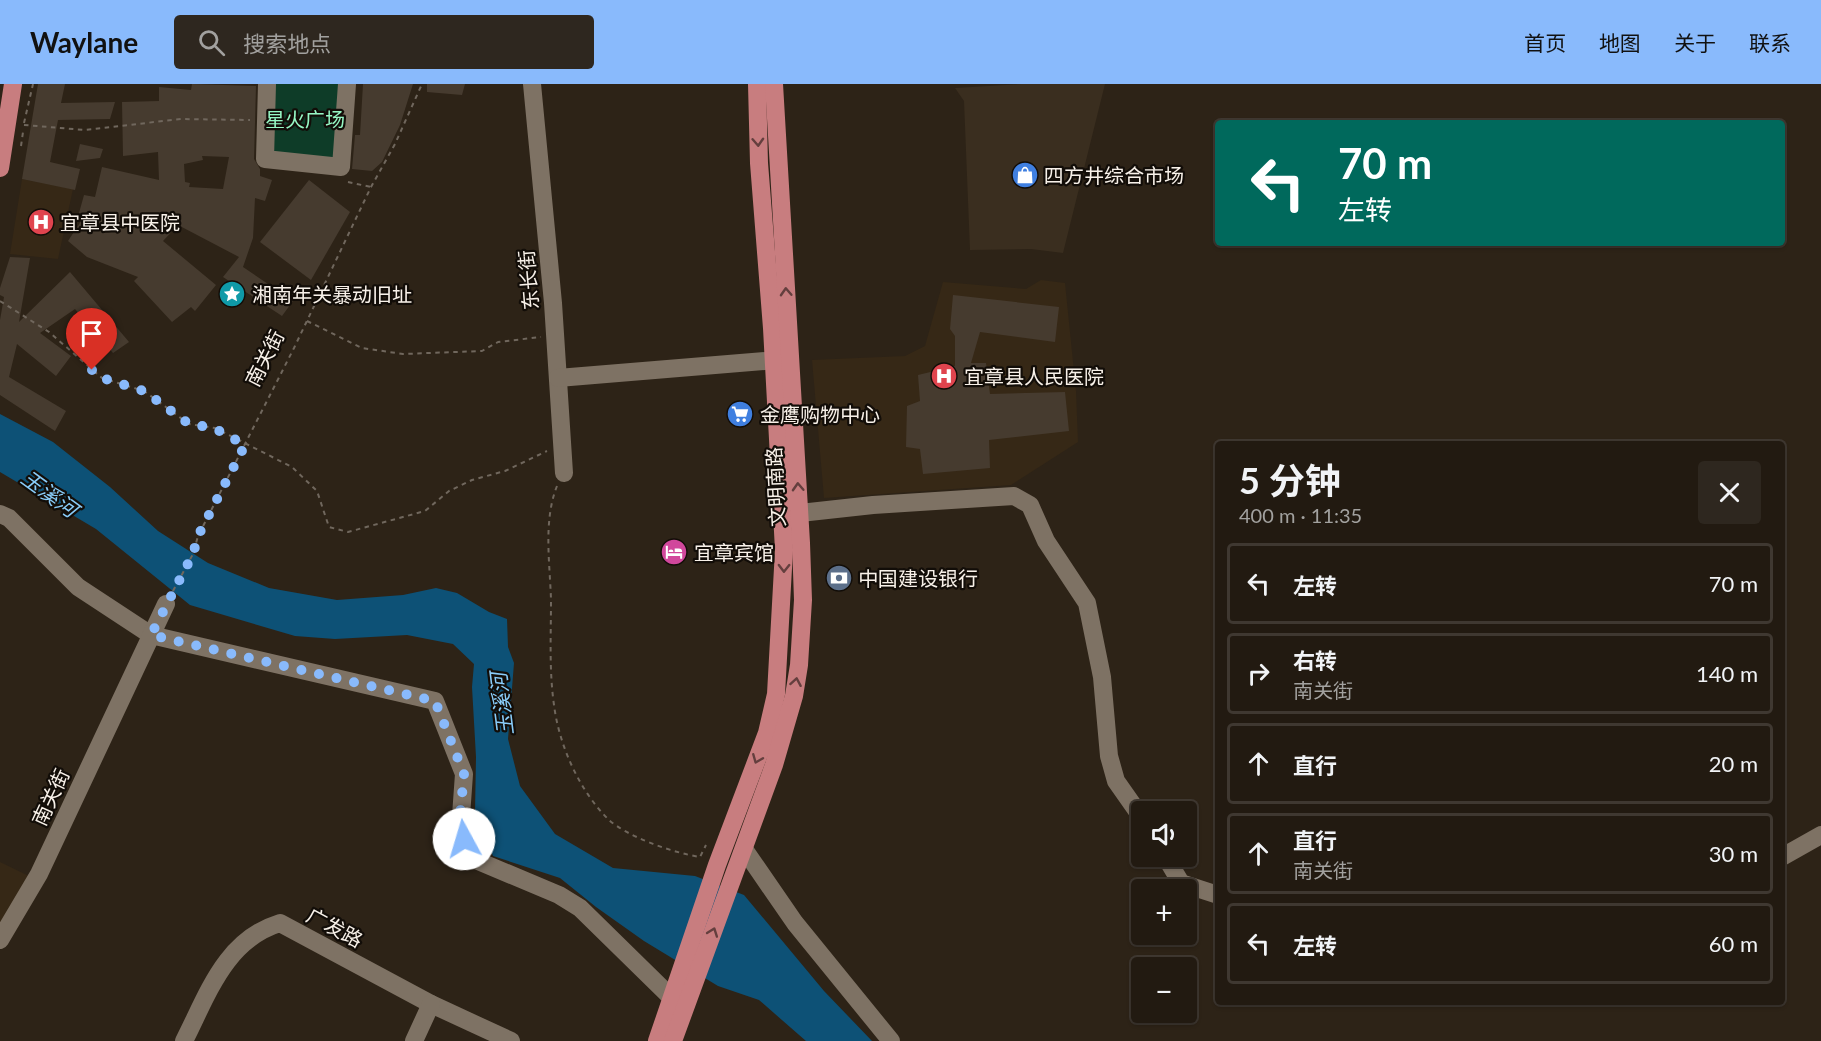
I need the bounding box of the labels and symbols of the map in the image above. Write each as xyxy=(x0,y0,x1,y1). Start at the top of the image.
park label: 星火广场 xyxy=(265,107,345,131)
one-way arrow xyxy=(751,138,764,147)
shop icon: 四方井综合市场 xyxy=(1010,160,1040,190)
place label: 四方井综合市场 xyxy=(1044,163,1184,187)
hospital icon: 宜章县中医院 xyxy=(26,207,56,237)
place label: 宜章县中医院 xyxy=(60,210,180,234)
street label: 东长街 xyxy=(513,249,543,311)
place icon: 湘南年关暴动旧址 xyxy=(217,279,247,309)
place label: 湘南年关暴动旧址 xyxy=(252,282,412,306)
one-way arrow xyxy=(780,288,793,297)
pin xyxy=(66,308,117,370)
street label: 南关街 xyxy=(240,326,288,390)
hospital icon: 宜章县人民医院 xyxy=(929,361,959,391)
place label: 宜章县人民医院 xyxy=(964,364,1104,388)
supermarket icon: 金鹰购物中心 xyxy=(725,399,755,429)
place label: 金鹰购物中心 xyxy=(760,402,880,426)
street label: 文明南路 xyxy=(761,446,789,528)
water label: 玉溪河 xyxy=(17,464,86,524)
one-way arrow xyxy=(792,482,805,492)
hotel icon: 宜章宾馆 xyxy=(659,537,689,567)
place label: 宜章宾馆 xyxy=(694,540,774,564)
one-way arrow xyxy=(778,563,790,572)
bank icon: 中国建设银行 xyxy=(824,563,854,593)
place label: 中国建设银行 xyxy=(858,566,978,590)
water label: 玉溪河 xyxy=(484,667,517,737)
one-way arrow xyxy=(789,677,802,687)
one-way arrow xyxy=(752,753,764,764)
street label: 南关街 xyxy=(26,765,74,829)
position arrow xyxy=(432,807,496,871)
street label: 广发路 xyxy=(303,902,367,952)
one-way arrow xyxy=(706,927,719,937)

